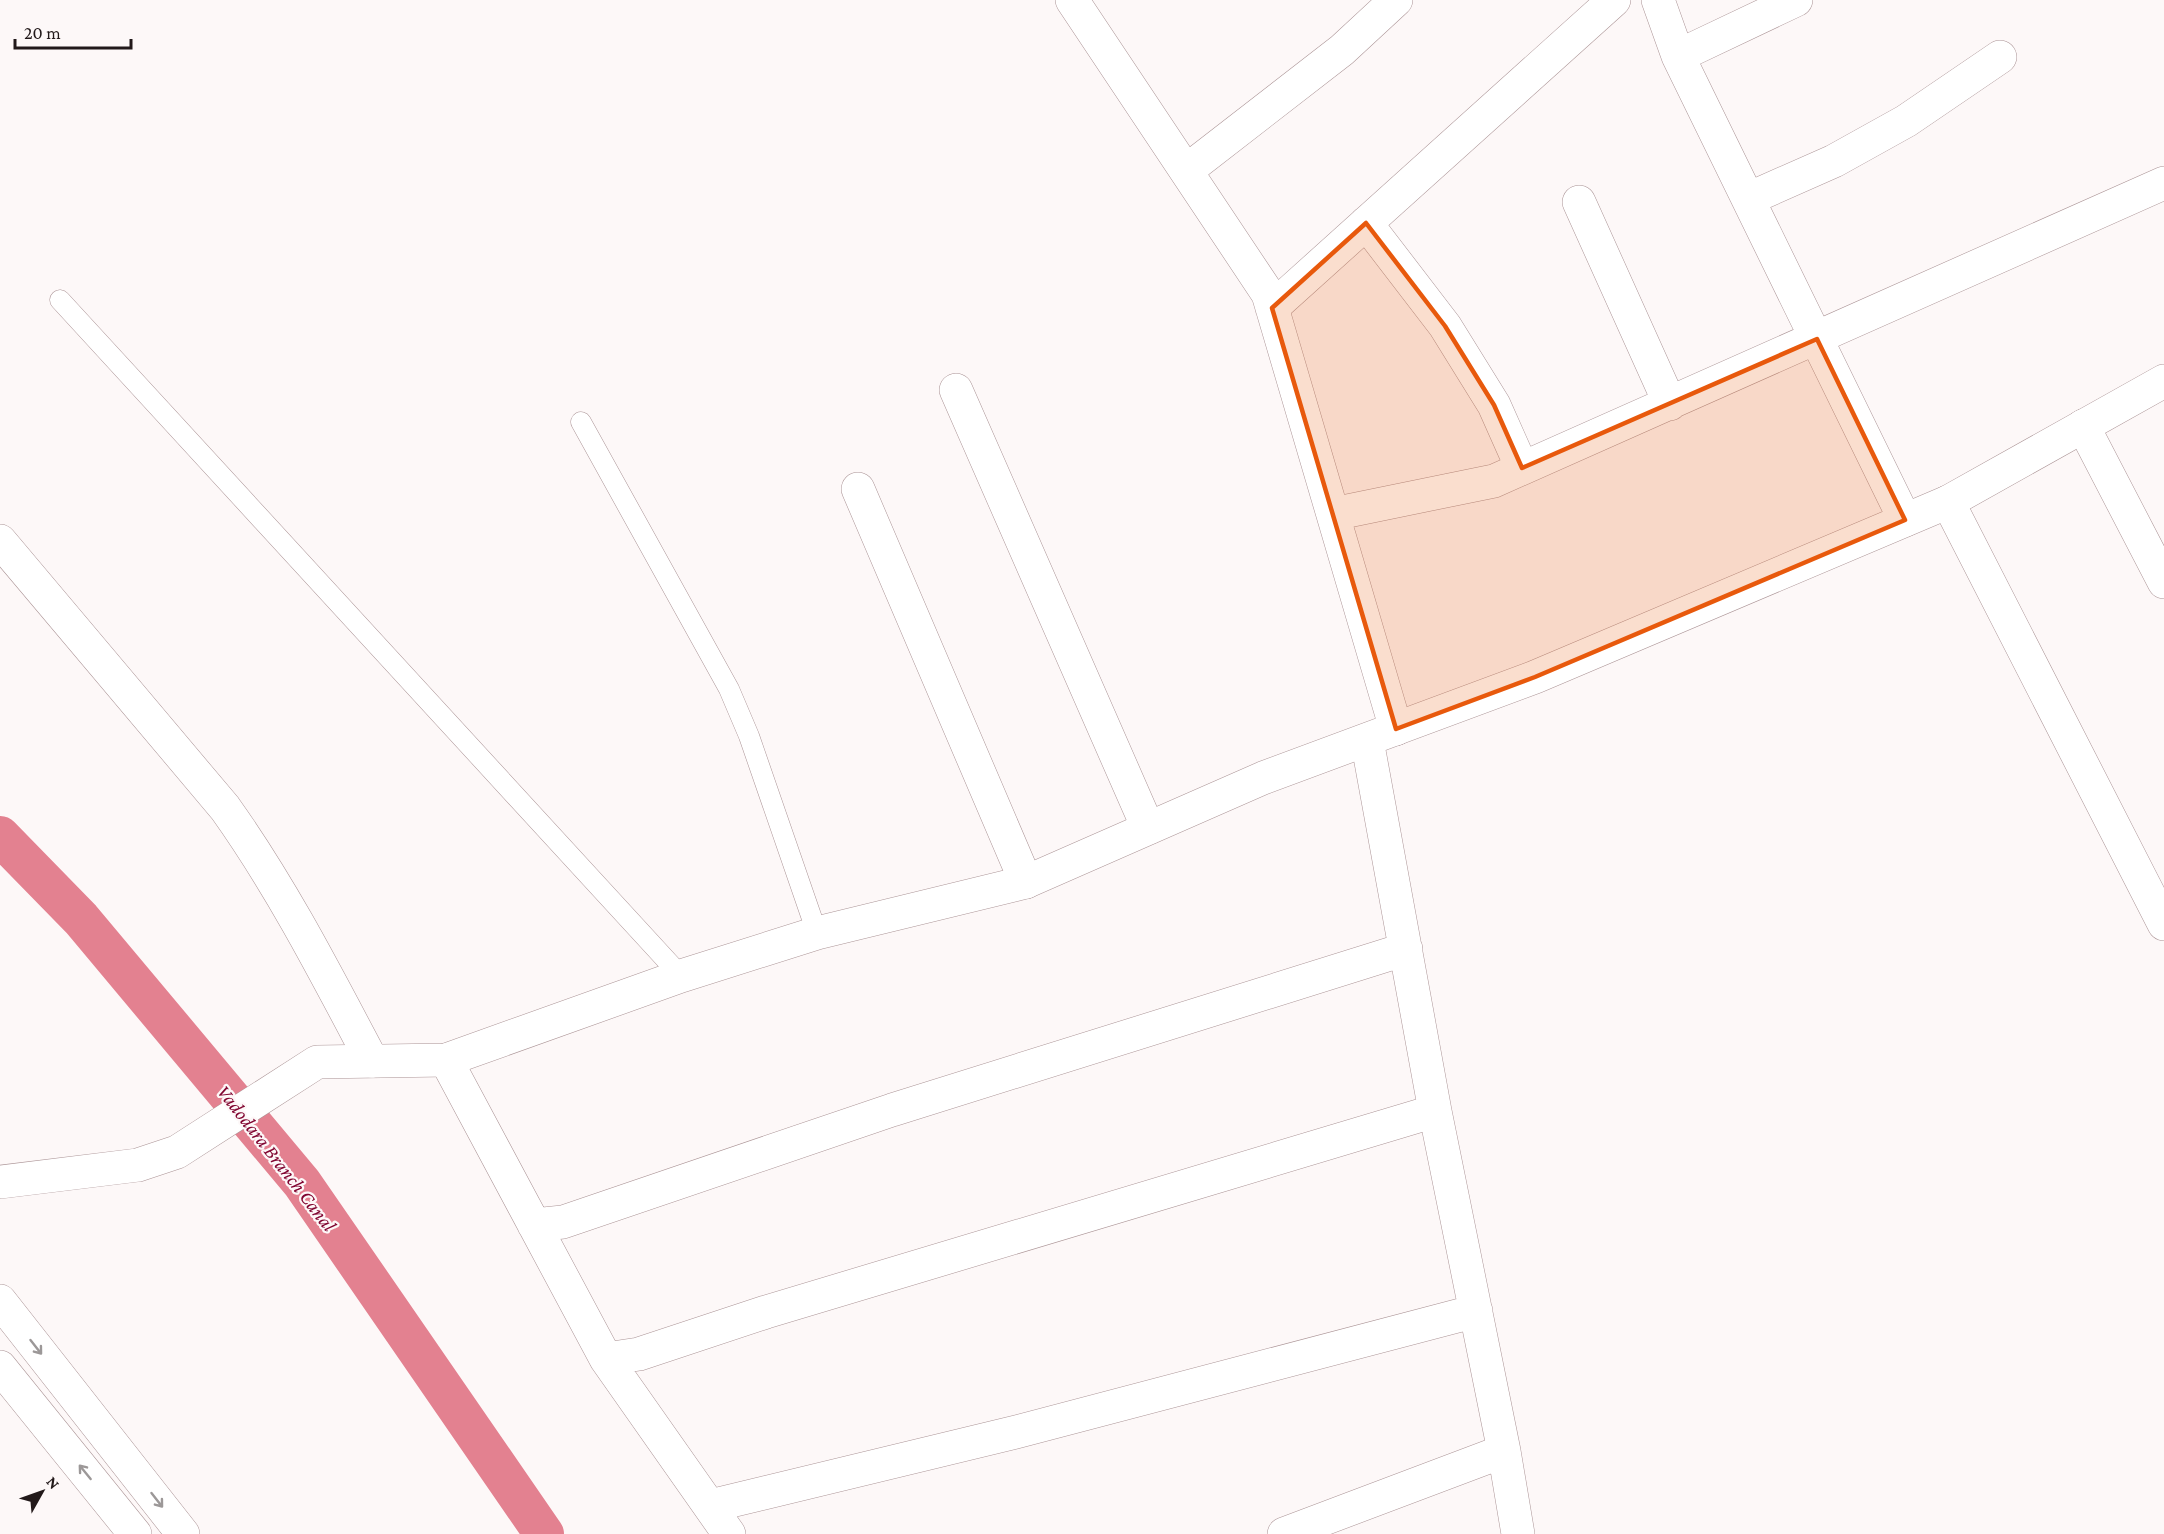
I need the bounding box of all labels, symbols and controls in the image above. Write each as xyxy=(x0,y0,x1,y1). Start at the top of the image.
scale bar xyxy=(15,12,130,50)
text: 20 m xyxy=(24,23,61,43)
water label: Vadodara Branch Canal xyxy=(213,1081,342,1236)
one-way arrow xyxy=(30,1338,43,1354)
north arrow xyxy=(12,1462,72,1522)
one-way arrow xyxy=(78,1464,91,1480)
text: N xyxy=(43,1473,63,1492)
one-way arrow xyxy=(150,1492,163,1508)

